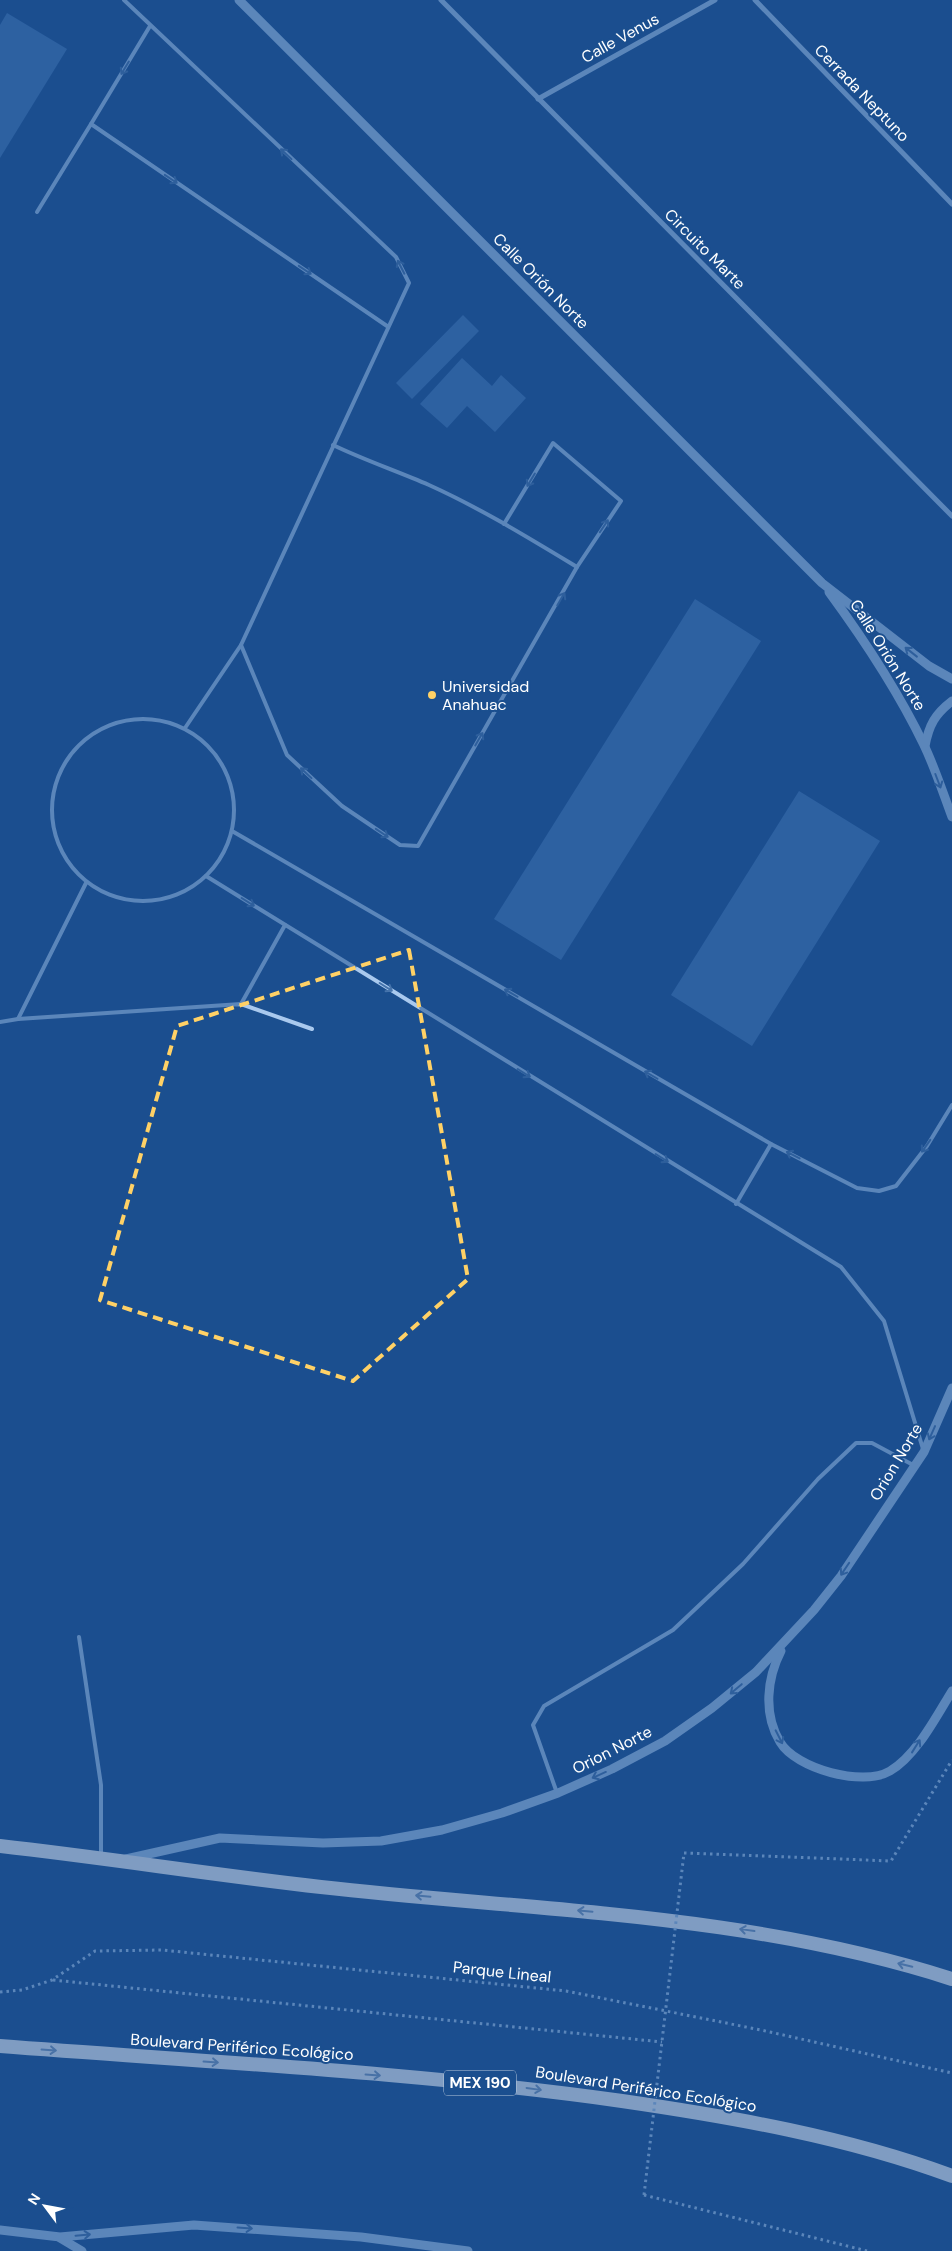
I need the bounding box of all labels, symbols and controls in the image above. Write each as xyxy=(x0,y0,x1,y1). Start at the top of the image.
street label: Calle Venus xyxy=(577,8,663,68)
street label: Cerrada Neptuno xyxy=(810,40,914,146)
one-way arrow xyxy=(119,60,129,74)
one-way arrow xyxy=(279,148,292,160)
one-way arrow xyxy=(164,174,178,184)
street label: Circuito Marte xyxy=(660,204,750,294)
street label: Calle Orión Norte xyxy=(489,229,593,333)
one-way arrow xyxy=(396,260,405,275)
one-way arrow xyxy=(298,266,312,276)
one-way arrow xyxy=(525,472,535,486)
one-way arrow xyxy=(599,519,609,533)
one-way arrow xyxy=(556,592,566,606)
street label: Calle Orión Norte xyxy=(845,595,931,715)
one-way arrow xyxy=(905,647,918,658)
place label: Universidad Anahuac xyxy=(442,676,529,715)
marker: Universidad Anahuac xyxy=(426,689,438,701)
one-way arrow xyxy=(475,733,485,747)
one-way arrow xyxy=(300,767,313,779)
one-way arrow xyxy=(934,773,943,789)
one-way arrow xyxy=(375,828,389,838)
one-way arrow xyxy=(240,897,254,907)
one-way arrow xyxy=(379,982,393,993)
one-way arrow xyxy=(504,988,519,997)
one-way arrow xyxy=(517,1068,531,1078)
one-way arrow xyxy=(645,1069,659,1079)
one-way arrow xyxy=(921,1139,931,1153)
one-way arrow xyxy=(785,1150,800,1160)
one-way arrow xyxy=(655,1154,669,1164)
street label: Orion Norte xyxy=(865,1419,927,1505)
one-way arrow xyxy=(927,1425,937,1440)
one-way arrow xyxy=(840,1562,850,1576)
one-way arrow xyxy=(729,1683,742,1694)
street label: Orion Norte xyxy=(569,1721,655,1779)
one-way arrow xyxy=(774,1730,784,1745)
one-way arrow xyxy=(910,1739,921,1753)
one-way arrow xyxy=(592,1771,607,1781)
one-way arrow xyxy=(416,1891,432,1901)
one-way arrow xyxy=(578,1906,594,1915)
one-way arrow xyxy=(739,1925,755,1935)
street label: Parque Lineal xyxy=(452,1956,552,1988)
one-way arrow xyxy=(898,1960,914,1969)
street label: Boulevard Periférico Ecológico xyxy=(130,2029,354,2065)
one-way arrow xyxy=(40,2045,56,2054)
one-way arrow xyxy=(202,2058,218,2067)
street label: Boulevard Periférico Ecológico xyxy=(534,2061,758,2117)
one-way arrow xyxy=(364,2070,380,2080)
road number: MEX 190 xyxy=(444,2070,516,2096)
one-way arrow xyxy=(526,2084,542,2094)
north arrow xyxy=(20,2181,70,2231)
text: N xyxy=(24,2190,44,2208)
one-way arrow xyxy=(237,2224,253,2233)
one-way arrow xyxy=(75,2230,91,2240)

